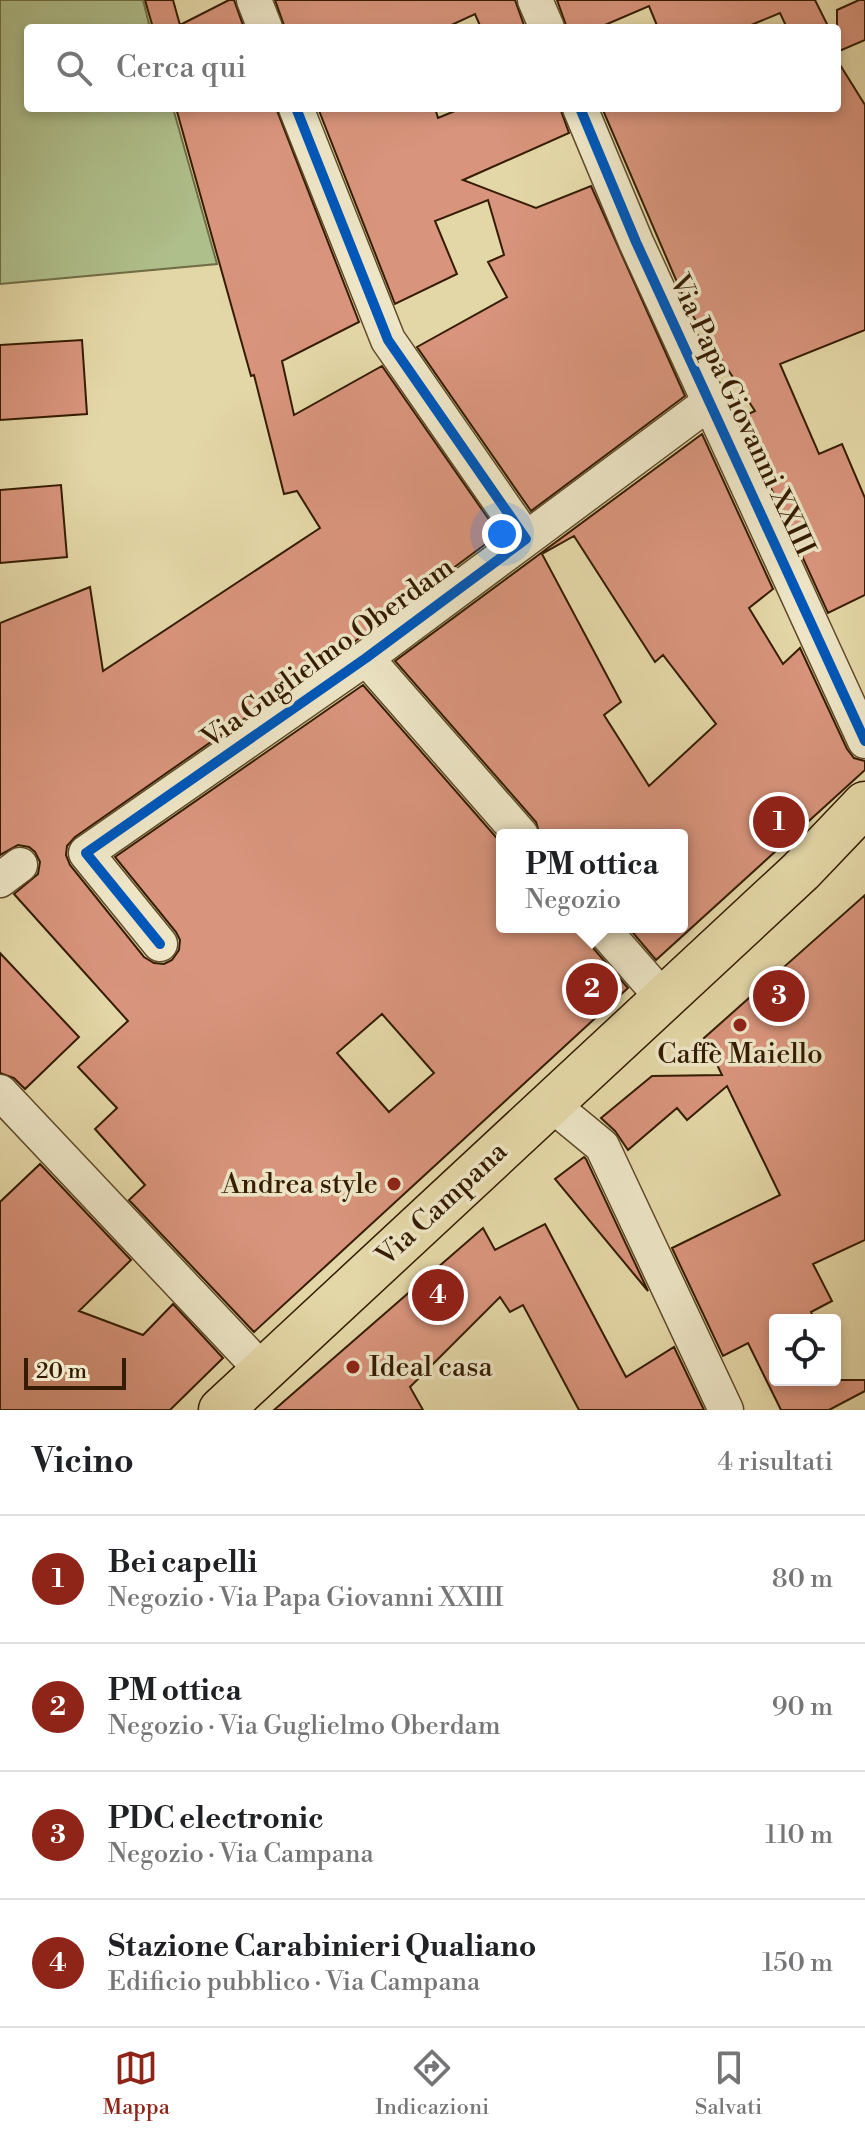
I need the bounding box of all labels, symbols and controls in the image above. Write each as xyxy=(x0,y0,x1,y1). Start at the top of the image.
search box xyxy=(24,24,841,112)
icon: search xyxy=(52,46,96,90)
text: Cerca qui xyxy=(116,49,246,87)
street label: Via Papa Giovanni XXIII xyxy=(661,268,823,562)
your location xyxy=(482,514,522,554)
street label: Via Guglielmo Oberdam xyxy=(194,550,461,757)
pin: 1 xyxy=(753,792,805,852)
popup xyxy=(496,829,688,933)
text: PM ottica xyxy=(525,846,659,884)
text: Negozio xyxy=(525,884,621,916)
pin: 2 xyxy=(566,959,618,1019)
pin: 3 xyxy=(753,966,805,1026)
marker: Caffè Maiello xyxy=(731,1016,749,1034)
place label: Caffè Maiello xyxy=(657,1037,823,1072)
street label: Via Campana xyxy=(368,1134,515,1274)
place label: Andrea style xyxy=(221,1167,378,1202)
marker: Andrea style xyxy=(385,1175,403,1193)
pin: 4 xyxy=(412,1265,464,1325)
map controls xyxy=(769,1314,841,1386)
button: locate xyxy=(769,1314,841,1386)
place label: Ideal casa xyxy=(369,1350,493,1385)
scale bar xyxy=(24,1354,126,1390)
text: 20 m xyxy=(36,1358,87,1385)
marker: Ideal casa xyxy=(344,1358,362,1376)
text: Vicino xyxy=(32,1441,134,1483)
text: 4 risultati xyxy=(717,1446,833,1478)
text: Bei capelli xyxy=(108,1544,257,1582)
text: 1 xyxy=(52,1563,64,1595)
text: 80 m xyxy=(772,1563,833,1595)
text: Negozio · Via Papa Giovanni XXIII xyxy=(108,1582,504,1614)
text: PM ottica xyxy=(108,1672,242,1710)
text: 2 xyxy=(50,1691,66,1723)
text: 90 m xyxy=(772,1691,833,1723)
text: Negozio · Via Guglielmo Oberdam xyxy=(108,1710,500,1742)
text: PDC electronic xyxy=(108,1800,324,1838)
text: 3 xyxy=(50,1819,66,1851)
text: 110 m xyxy=(765,1819,833,1851)
text: Negozio · Via Campana xyxy=(108,1838,374,1870)
text: Stazione Carabinieri Qualiano xyxy=(108,1928,536,1966)
text: 4 xyxy=(49,1947,67,1979)
text: 150 m xyxy=(762,1947,833,1979)
text: Edificio pubblico · Via Campana xyxy=(108,1966,480,1998)
tab: Mappa xyxy=(103,2046,170,2121)
tab: Indicazioni xyxy=(375,2046,489,2121)
tab: Salvati xyxy=(695,2046,762,2121)

